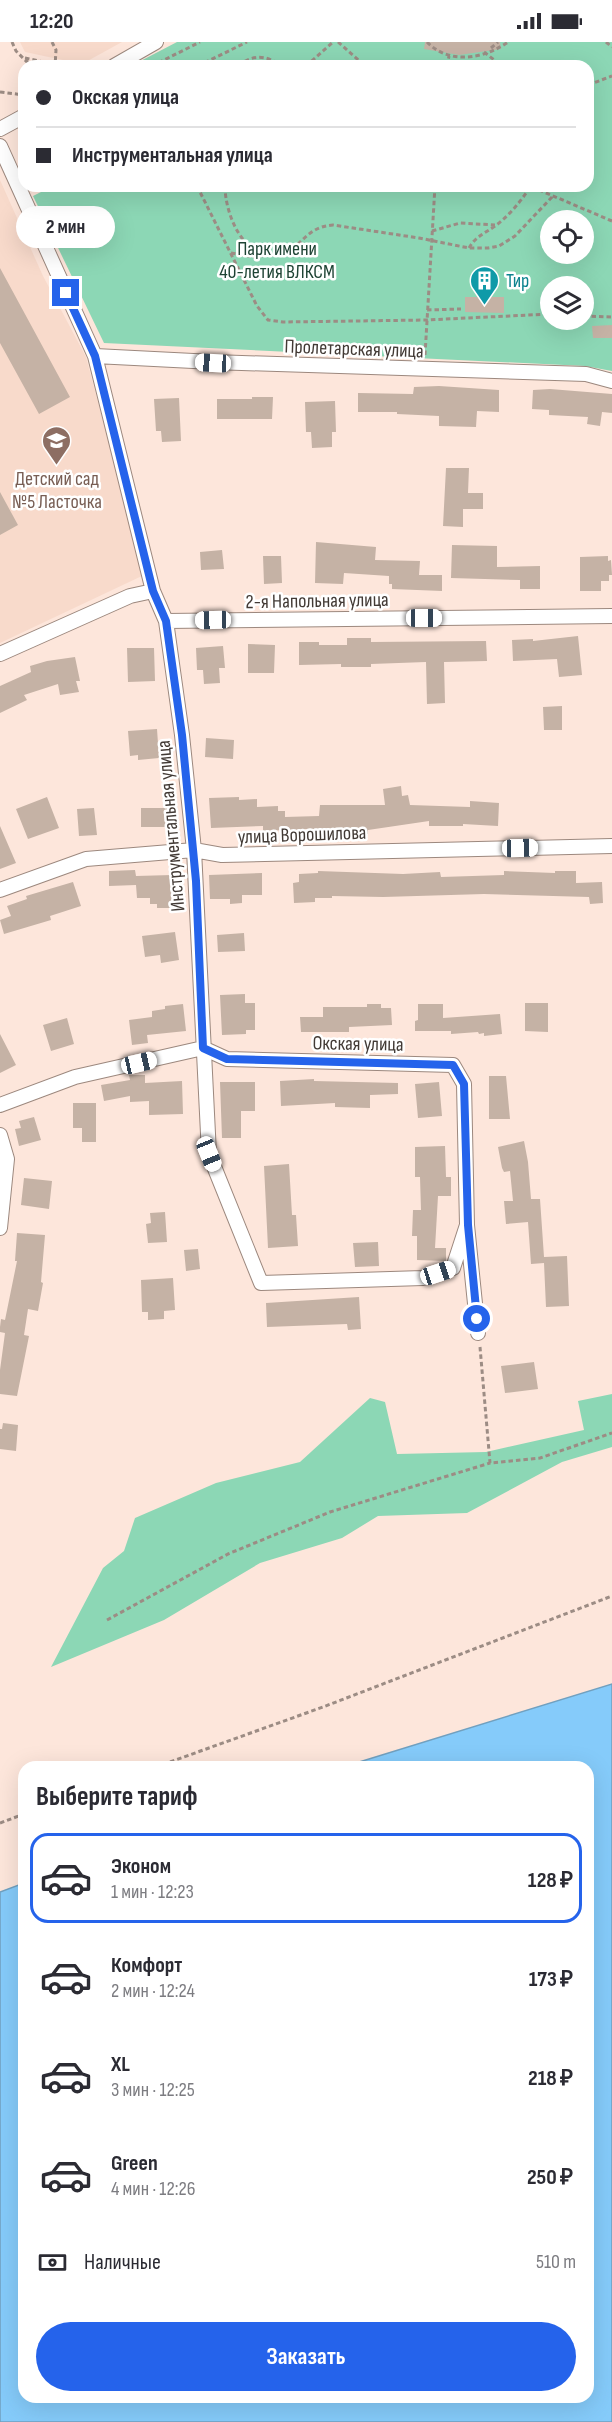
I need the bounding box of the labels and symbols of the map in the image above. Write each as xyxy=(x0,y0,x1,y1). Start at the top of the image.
callout: 2 мин xyxy=(16,206,116,248)
park label: Парк имени 40-летия ВЛКСМ xyxy=(219,237,335,284)
building icon: Тир xyxy=(469,264,501,306)
place label: Тир xyxy=(506,269,529,293)
route end xyxy=(52,279,79,306)
street label: Пролетарская улица xyxy=(284,335,424,363)
car xyxy=(195,353,231,373)
school or university icon: Детский сад №5 Ласточка xyxy=(41,424,73,466)
place label: Детский сад №5 Ласточка xyxy=(12,467,102,514)
street label: 2-я Напольная улица xyxy=(245,588,389,614)
car xyxy=(406,609,442,627)
car xyxy=(195,611,231,629)
street label: Инструментальная улица xyxy=(152,739,190,913)
street label: улица Ворошилова xyxy=(237,821,367,849)
car xyxy=(502,839,538,857)
street label: Окская улица xyxy=(312,1031,404,1057)
car xyxy=(119,1050,159,1076)
car xyxy=(194,1134,224,1174)
car xyxy=(418,1259,458,1287)
route start xyxy=(463,1305,490,1332)

